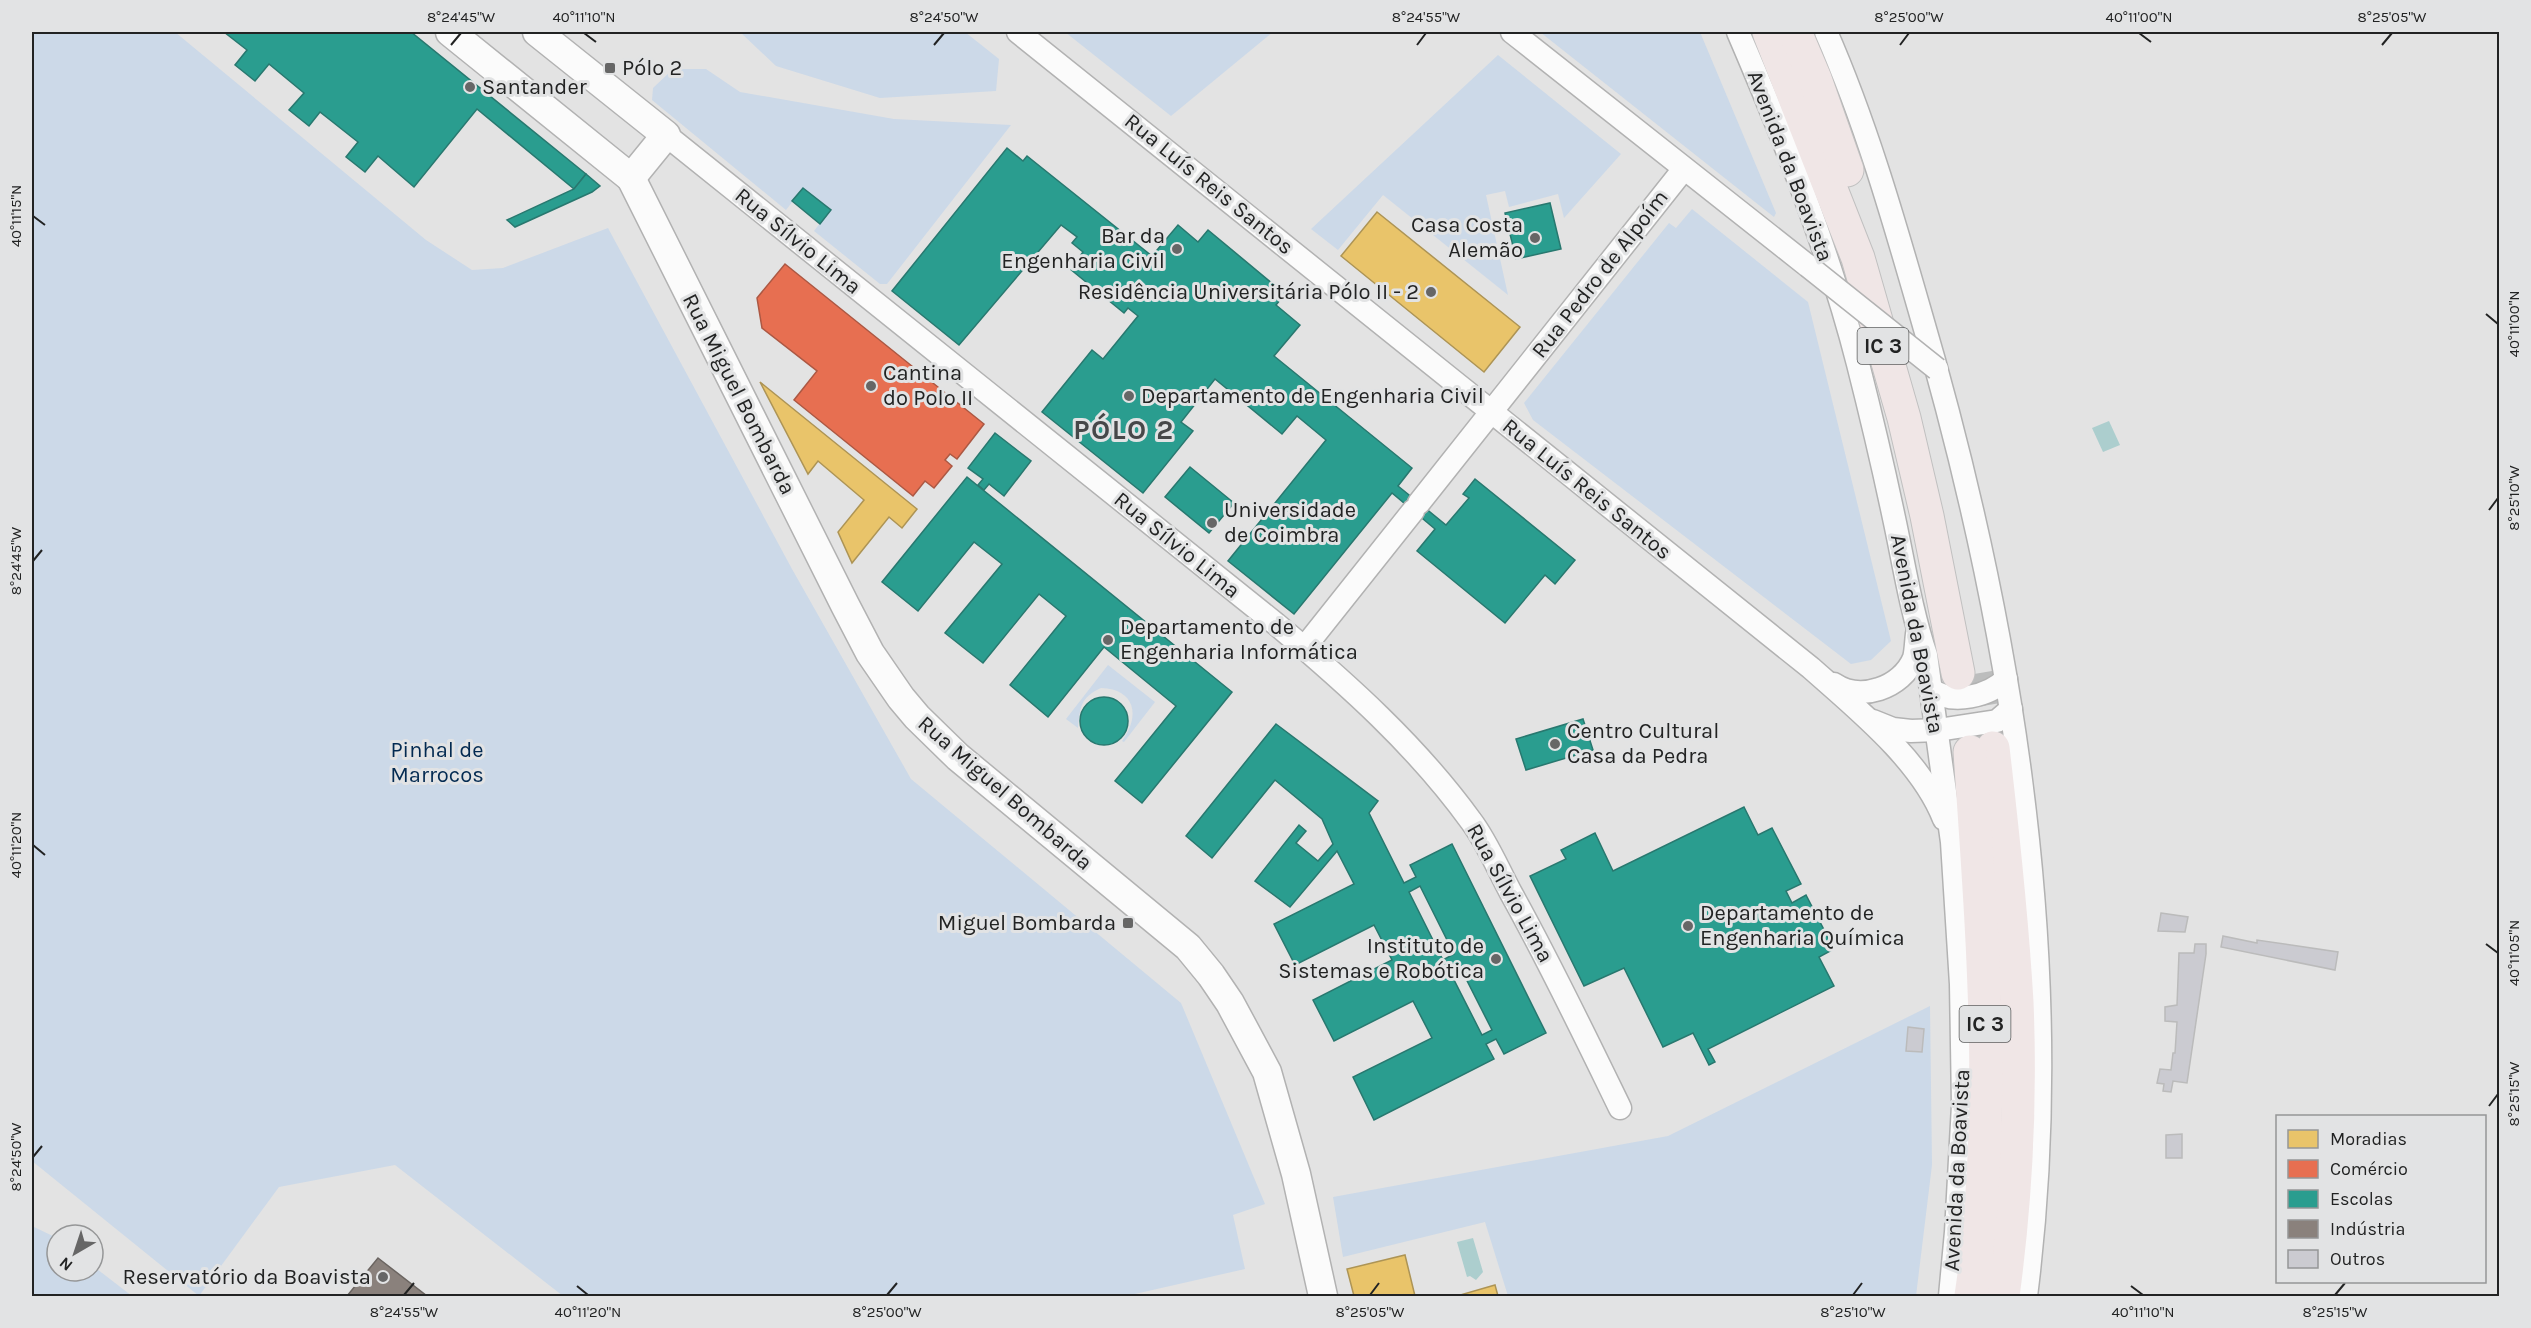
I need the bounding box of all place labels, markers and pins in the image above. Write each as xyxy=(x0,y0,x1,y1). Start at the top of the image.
place label: Pólo 2 xyxy=(622,55,682,81)
marker: Pólo 2 xyxy=(603,61,617,75)
place label: Santander xyxy=(482,74,587,100)
marker: Santander xyxy=(463,80,477,94)
place label: Casa Costa Alemão xyxy=(1411,212,1523,263)
place label: Bar da Engenharia Civil xyxy=(1001,223,1165,274)
marker: Casa Costa Alemão xyxy=(1528,231,1542,245)
marker: Bar da Engenharia Civil xyxy=(1170,242,1184,256)
place label: Residência Universitária Pólo II - 2 xyxy=(1078,279,1419,305)
marker: Residência Universitária Pólo II - 2 xyxy=(1424,285,1438,299)
place label: Cantina do Polo II xyxy=(883,360,973,411)
marker: Cantina do Polo II xyxy=(864,379,878,393)
place label: Departamento de Engenharia Civil xyxy=(1141,383,1484,409)
marker: Departamento de Engenharia Civil xyxy=(1122,389,1136,403)
place label: Universidade de Coimbra xyxy=(1224,497,1356,548)
marker: Universidade de Coimbra xyxy=(1205,516,1219,530)
place label: Departamento de Engenharia Informática xyxy=(1120,614,1358,665)
marker: Departamento de Engenharia Informática xyxy=(1101,633,1115,647)
place label: Centro Cultural Casa da Pedra xyxy=(1567,718,1719,769)
marker: Centro Cultural Casa da Pedra xyxy=(1548,737,1562,751)
place label: Departamento de Engenharia Química xyxy=(1700,900,1905,951)
place label: Miguel Bombarda xyxy=(938,910,1116,936)
marker: Miguel Bombarda xyxy=(1121,916,1135,930)
marker: Departamento de Engenharia Química xyxy=(1681,919,1695,933)
place label: Instituto de Sistemas e Robótica xyxy=(1278,933,1484,984)
marker: Instituto de Sistemas e Robótica xyxy=(1489,952,1503,966)
place label: Reservatório da Boavista xyxy=(122,1264,371,1290)
marker: Reservatório da Boavista xyxy=(376,1270,390,1284)

